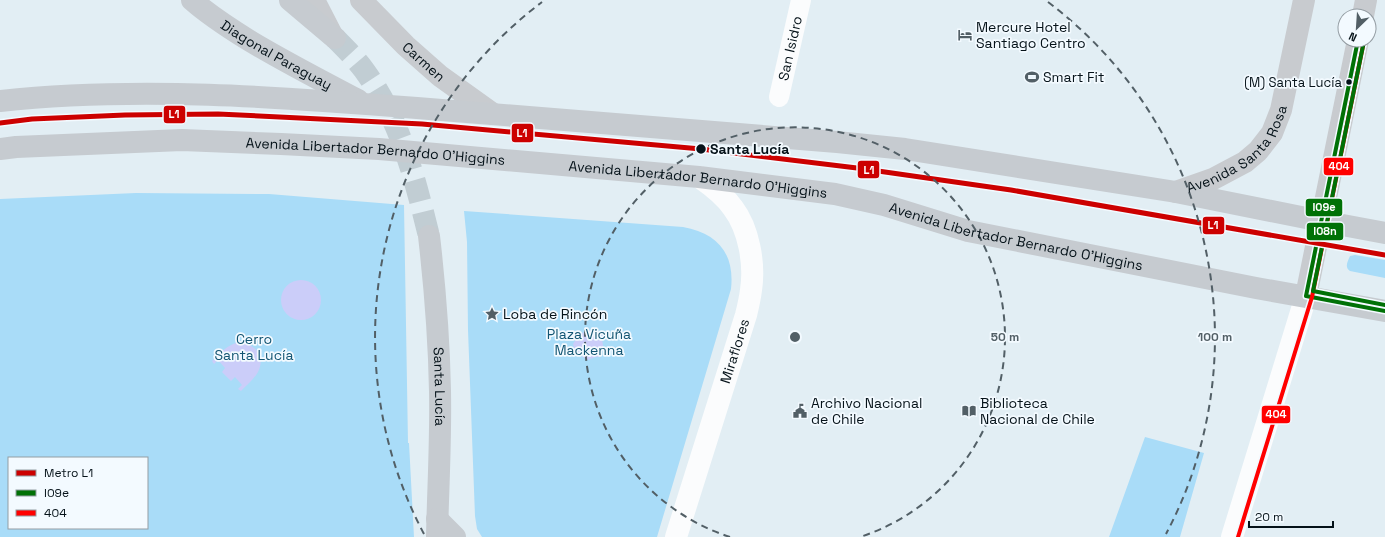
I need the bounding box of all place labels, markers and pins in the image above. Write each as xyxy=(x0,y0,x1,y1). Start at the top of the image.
place label: Mercure Hotel Santiago Centro xyxy=(976,18,1086,52)
hotel icon: Mercure Hotel Santiago Centro xyxy=(957,27,973,43)
place label: Smart Fit xyxy=(1043,68,1104,86)
sports icon: Smart Fit xyxy=(1024,69,1040,85)
place label: (M) Santa Lucía xyxy=(1244,74,1343,91)
marker: (M) Santa Lucía xyxy=(1344,77,1354,87)
place label: Santa Lucía xyxy=(710,140,789,158)
marker: Santa Lucía xyxy=(694,142,708,156)
place label: Loba de Rincón xyxy=(503,305,607,323)
place icon: Loba de Rincón xyxy=(484,306,500,322)
centre of rings xyxy=(788,330,802,344)
place label: Archivo Nacional de Chile xyxy=(811,394,922,428)
place label: Biblioteca Nacional de Chile xyxy=(980,394,1095,428)
public building icon: Archivo Nacional de Chile xyxy=(792,403,808,419)
library icon: Biblioteca Nacional de Chile xyxy=(961,403,977,419)

